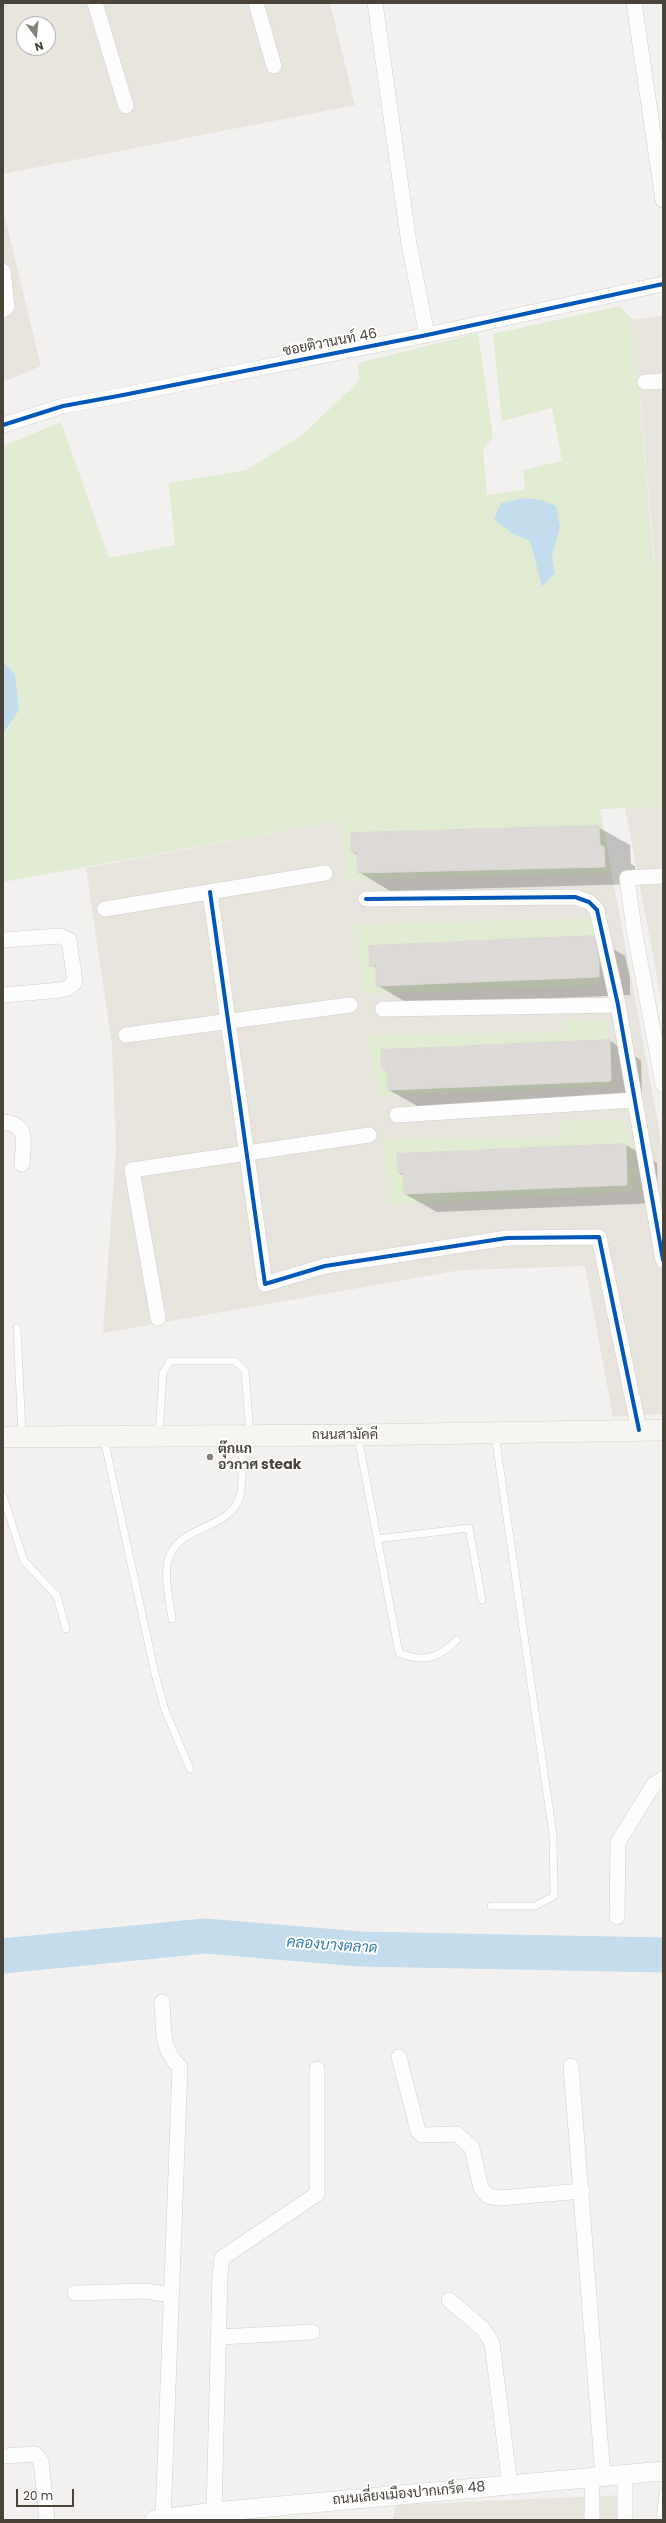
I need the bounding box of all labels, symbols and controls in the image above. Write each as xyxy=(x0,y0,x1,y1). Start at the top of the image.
north arrow xyxy=(16,16,56,56)
text: N xyxy=(33,38,45,55)
street label: ซอยติวานนท์ 46 xyxy=(281,326,379,360)
street label: ถนนสามัคคี xyxy=(312,1427,378,1443)
place label: ตุ๊กแก อวกาศ steak xyxy=(218,1441,301,1474)
marker: ตุ๊กแก อวกาศ steak xyxy=(205,1452,215,1462)
water label: คลองบางตลาด xyxy=(286,1934,378,1958)
street label: ถนนเลี่ยงเมืองปากเกร็ด 48 xyxy=(332,2479,486,2509)
scale bar xyxy=(18,2481,76,2507)
text: 20 m xyxy=(23,2487,53,2504)

